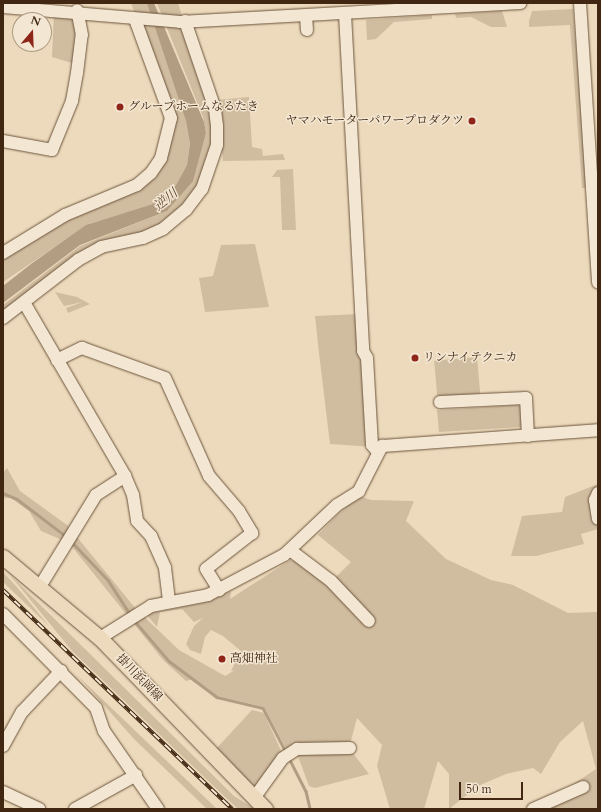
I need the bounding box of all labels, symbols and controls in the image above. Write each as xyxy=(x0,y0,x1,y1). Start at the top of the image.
north arrow xyxy=(12,12,52,52)
text: N xyxy=(29,12,43,30)
place label: グループホームなるたき xyxy=(128,100,260,114)
marker: グループホームなるたき xyxy=(115,102,125,112)
place label: ヤマハモーターパワープロダクツ xyxy=(284,114,464,128)
marker: ヤマハモーターパワープロダクツ xyxy=(467,116,477,126)
water label: 逆川 xyxy=(151,186,181,214)
place label: リンナイテクニカ xyxy=(423,351,519,365)
marker: リンナイテクニカ xyxy=(410,353,420,363)
street label: 掛川浜岡線 xyxy=(113,651,165,705)
place label: 高畑神社 xyxy=(230,652,278,666)
marker: 高畑神社 xyxy=(217,654,227,664)
scale bar xyxy=(461,774,525,800)
text: 50 m xyxy=(466,781,492,797)

